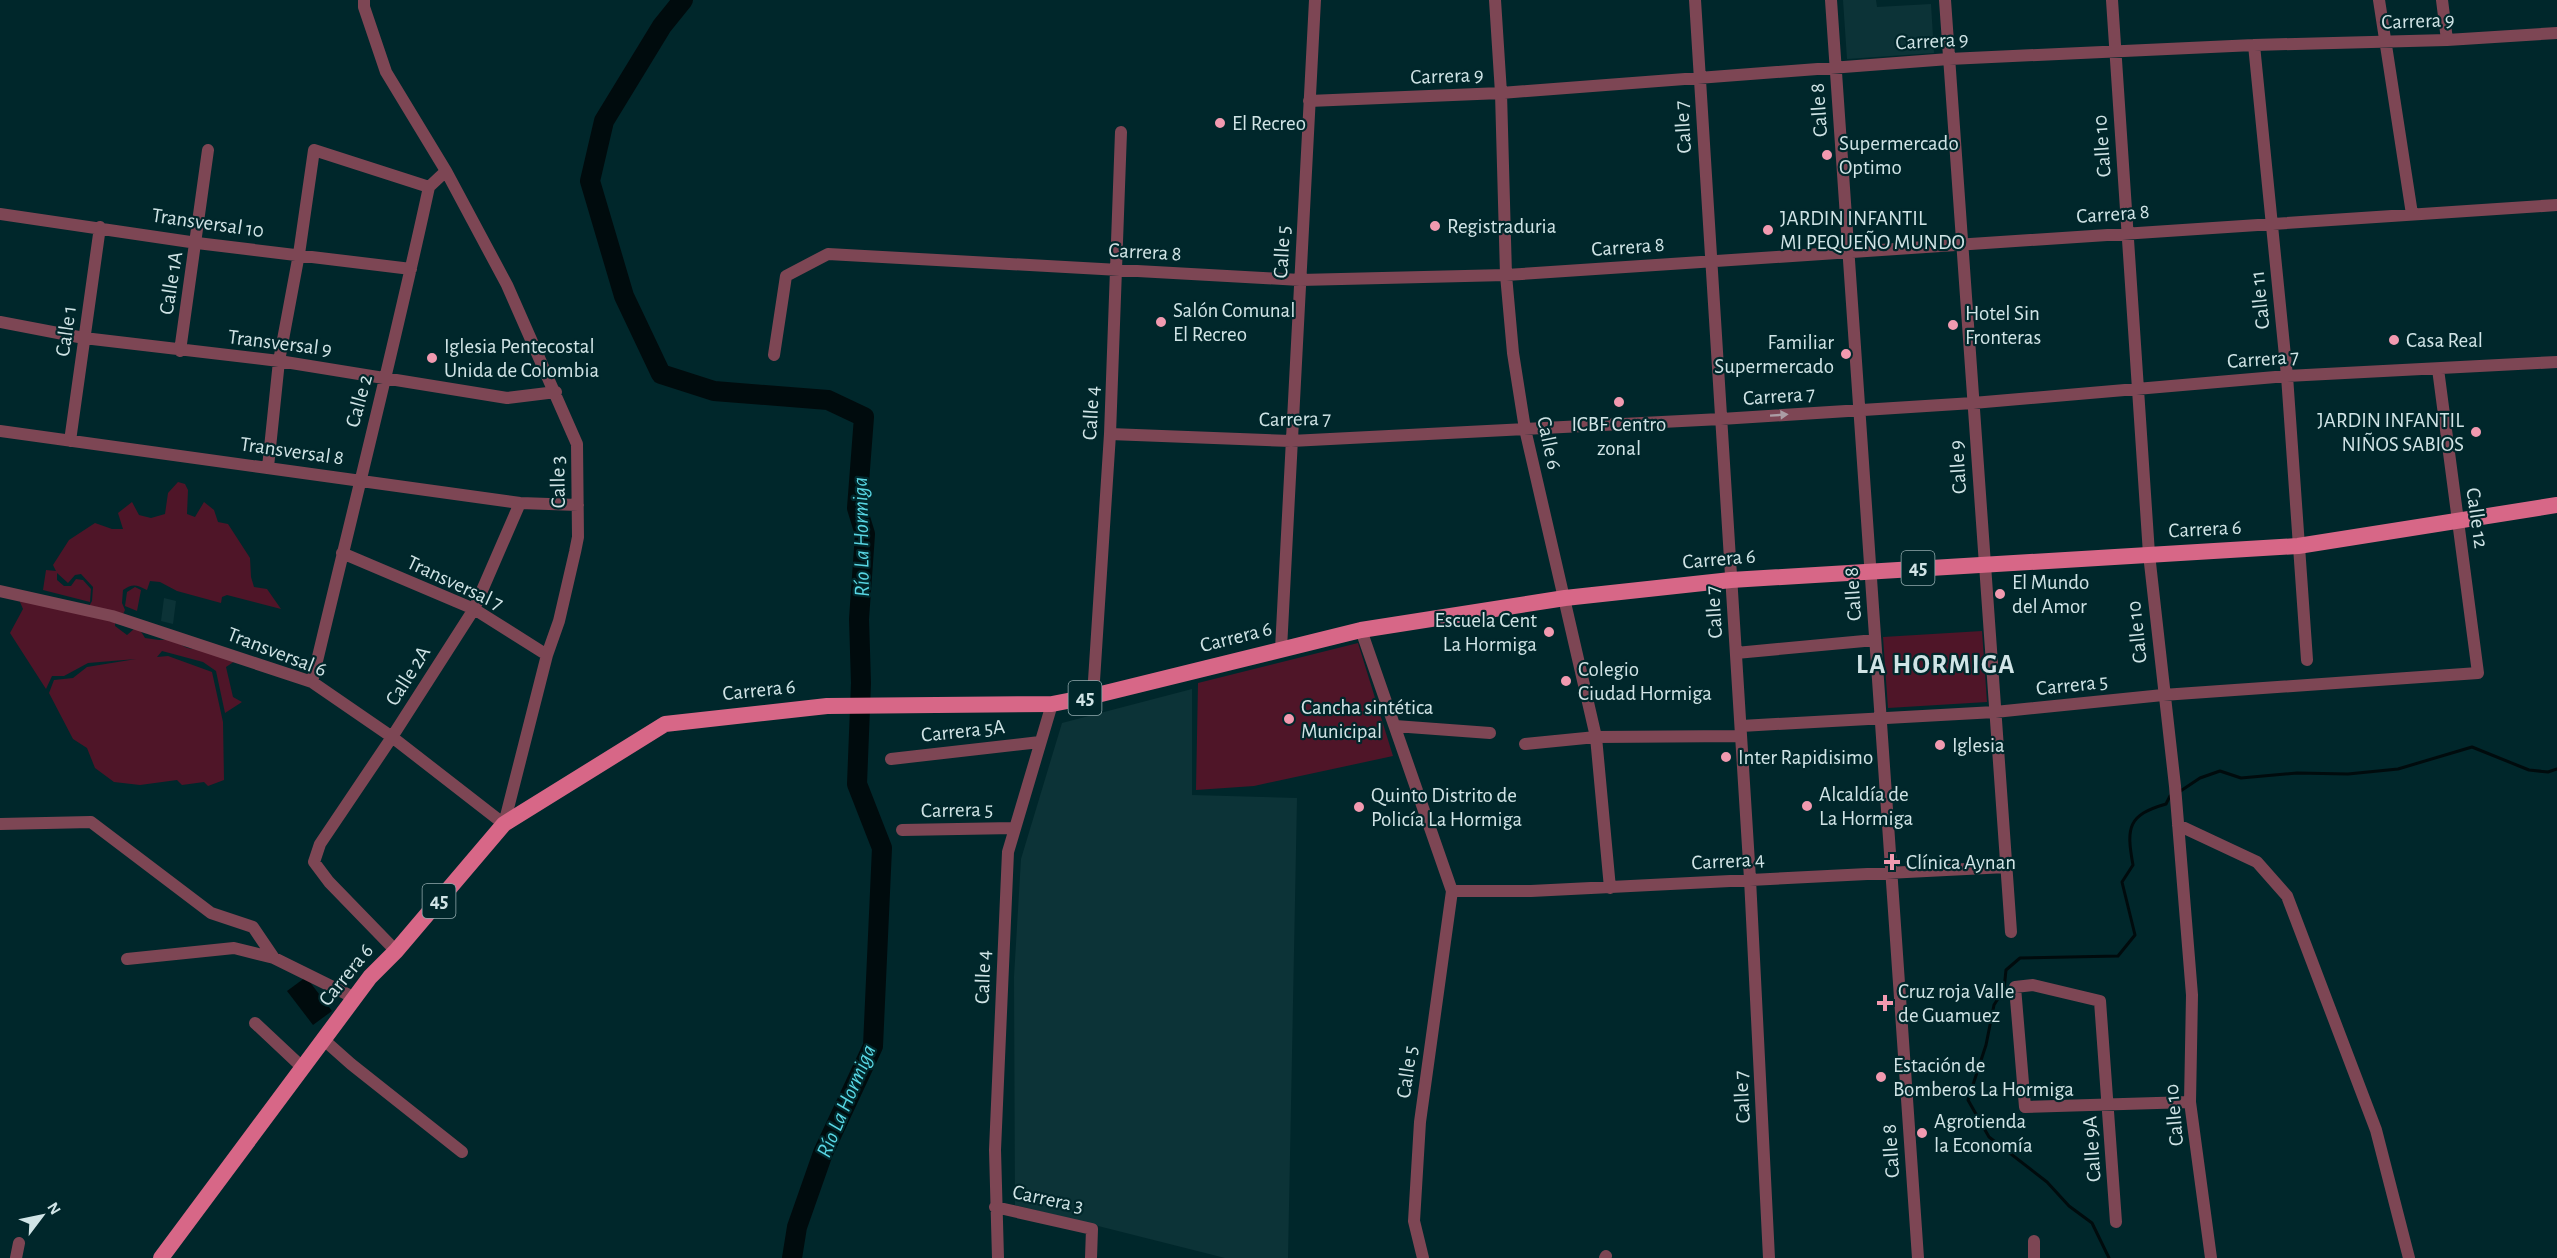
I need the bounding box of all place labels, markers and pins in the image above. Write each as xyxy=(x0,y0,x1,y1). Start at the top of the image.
place label: El Recreo xyxy=(1232,113,1306,134)
marker: El Recreo xyxy=(1213,116,1227,130)
place label: Supermercado Optimo xyxy=(1839,133,1959,178)
marker: Supermercado Optimo xyxy=(1820,148,1834,162)
place label: JARDIN INFANTIL MI PEQUEÑO MUNDO xyxy=(1780,208,1965,253)
place label: Registraduria xyxy=(1447,216,1557,237)
marker: Registraduria xyxy=(1428,219,1442,233)
marker: JARDIN INFANTIL MI PEQUEÑO MUNDO xyxy=(1761,223,1775,237)
place label: Salón Comunal El Recreo xyxy=(1173,300,1295,345)
place label: Hotel Sin Fronteras xyxy=(1965,303,2041,348)
marker: Salón Comunal El Recreo xyxy=(1154,315,1168,329)
marker: Hotel Sin Fronteras xyxy=(1946,318,1960,332)
place label: Casa Real xyxy=(2406,330,2483,351)
place label: Familiar Supermercado xyxy=(1714,332,1834,377)
marker: Casa Real xyxy=(2387,333,2401,347)
place label: Iglesia Pentecostal Unida de Colombia xyxy=(444,336,599,381)
marker: Familiar Supermercado xyxy=(1839,347,1853,361)
marker: Iglesia Pentecostal Unida de Colombia xyxy=(425,351,439,365)
marker: ICBF Centro zonal xyxy=(1612,395,1626,409)
place label: JARDIN INFANTIL NIÑOS SABIOS xyxy=(2317,410,2464,455)
place label: ICBF Centro zonal xyxy=(1572,414,1666,459)
marker: JARDIN INFANTIL NIÑOS SABIOS xyxy=(2469,425,2483,439)
place label: El Mundo del Amor xyxy=(2012,572,2089,617)
marker: El Mundo del Amor xyxy=(1993,587,2007,601)
place label: Escuela Cent La Hormiga xyxy=(1435,610,1537,655)
marker: Escuela Cent La Hormiga xyxy=(1542,625,1556,639)
place label: Colegio Ciudad Hormiga xyxy=(1578,659,1712,704)
marker: Colegio Ciudad Hormiga xyxy=(1559,674,1573,688)
place label: Cancha sintética Municipal xyxy=(1301,697,1434,742)
marker: Cancha sintética Municipal xyxy=(1282,712,1296,726)
place label: Iglesia xyxy=(1952,735,2005,756)
marker: Iglesia xyxy=(1933,738,1947,752)
place label: Inter Rapidisimo xyxy=(1738,747,1873,768)
marker: Inter Rapidisimo xyxy=(1719,750,1733,764)
place label: Alcaldía de La Hormiga xyxy=(1819,784,1914,829)
place label: Quinto Distrito de Policía La Hormiga xyxy=(1371,785,1523,830)
marker: Alcaldía de La Hormiga xyxy=(1800,799,1814,813)
marker: Quinto Distrito de Policía La Hormiga xyxy=(1352,800,1366,814)
place label: Clínica Aynan xyxy=(1906,852,2016,873)
marker: Clínica Aynan xyxy=(1883,853,1901,871)
place label: Cruz roja Valle de Guamuez xyxy=(1898,981,2014,1026)
marker: Cruz roja Valle de Guamuez xyxy=(1876,994,1894,1012)
place label: Estación de Bomberos La Hormiga xyxy=(1893,1055,2074,1100)
marker: Estación de Bomberos La Hormiga xyxy=(1874,1070,1888,1084)
place label: Agrotienda la Economía xyxy=(1934,1111,2033,1156)
marker: Agrotienda la Economía xyxy=(1915,1126,1929,1140)

